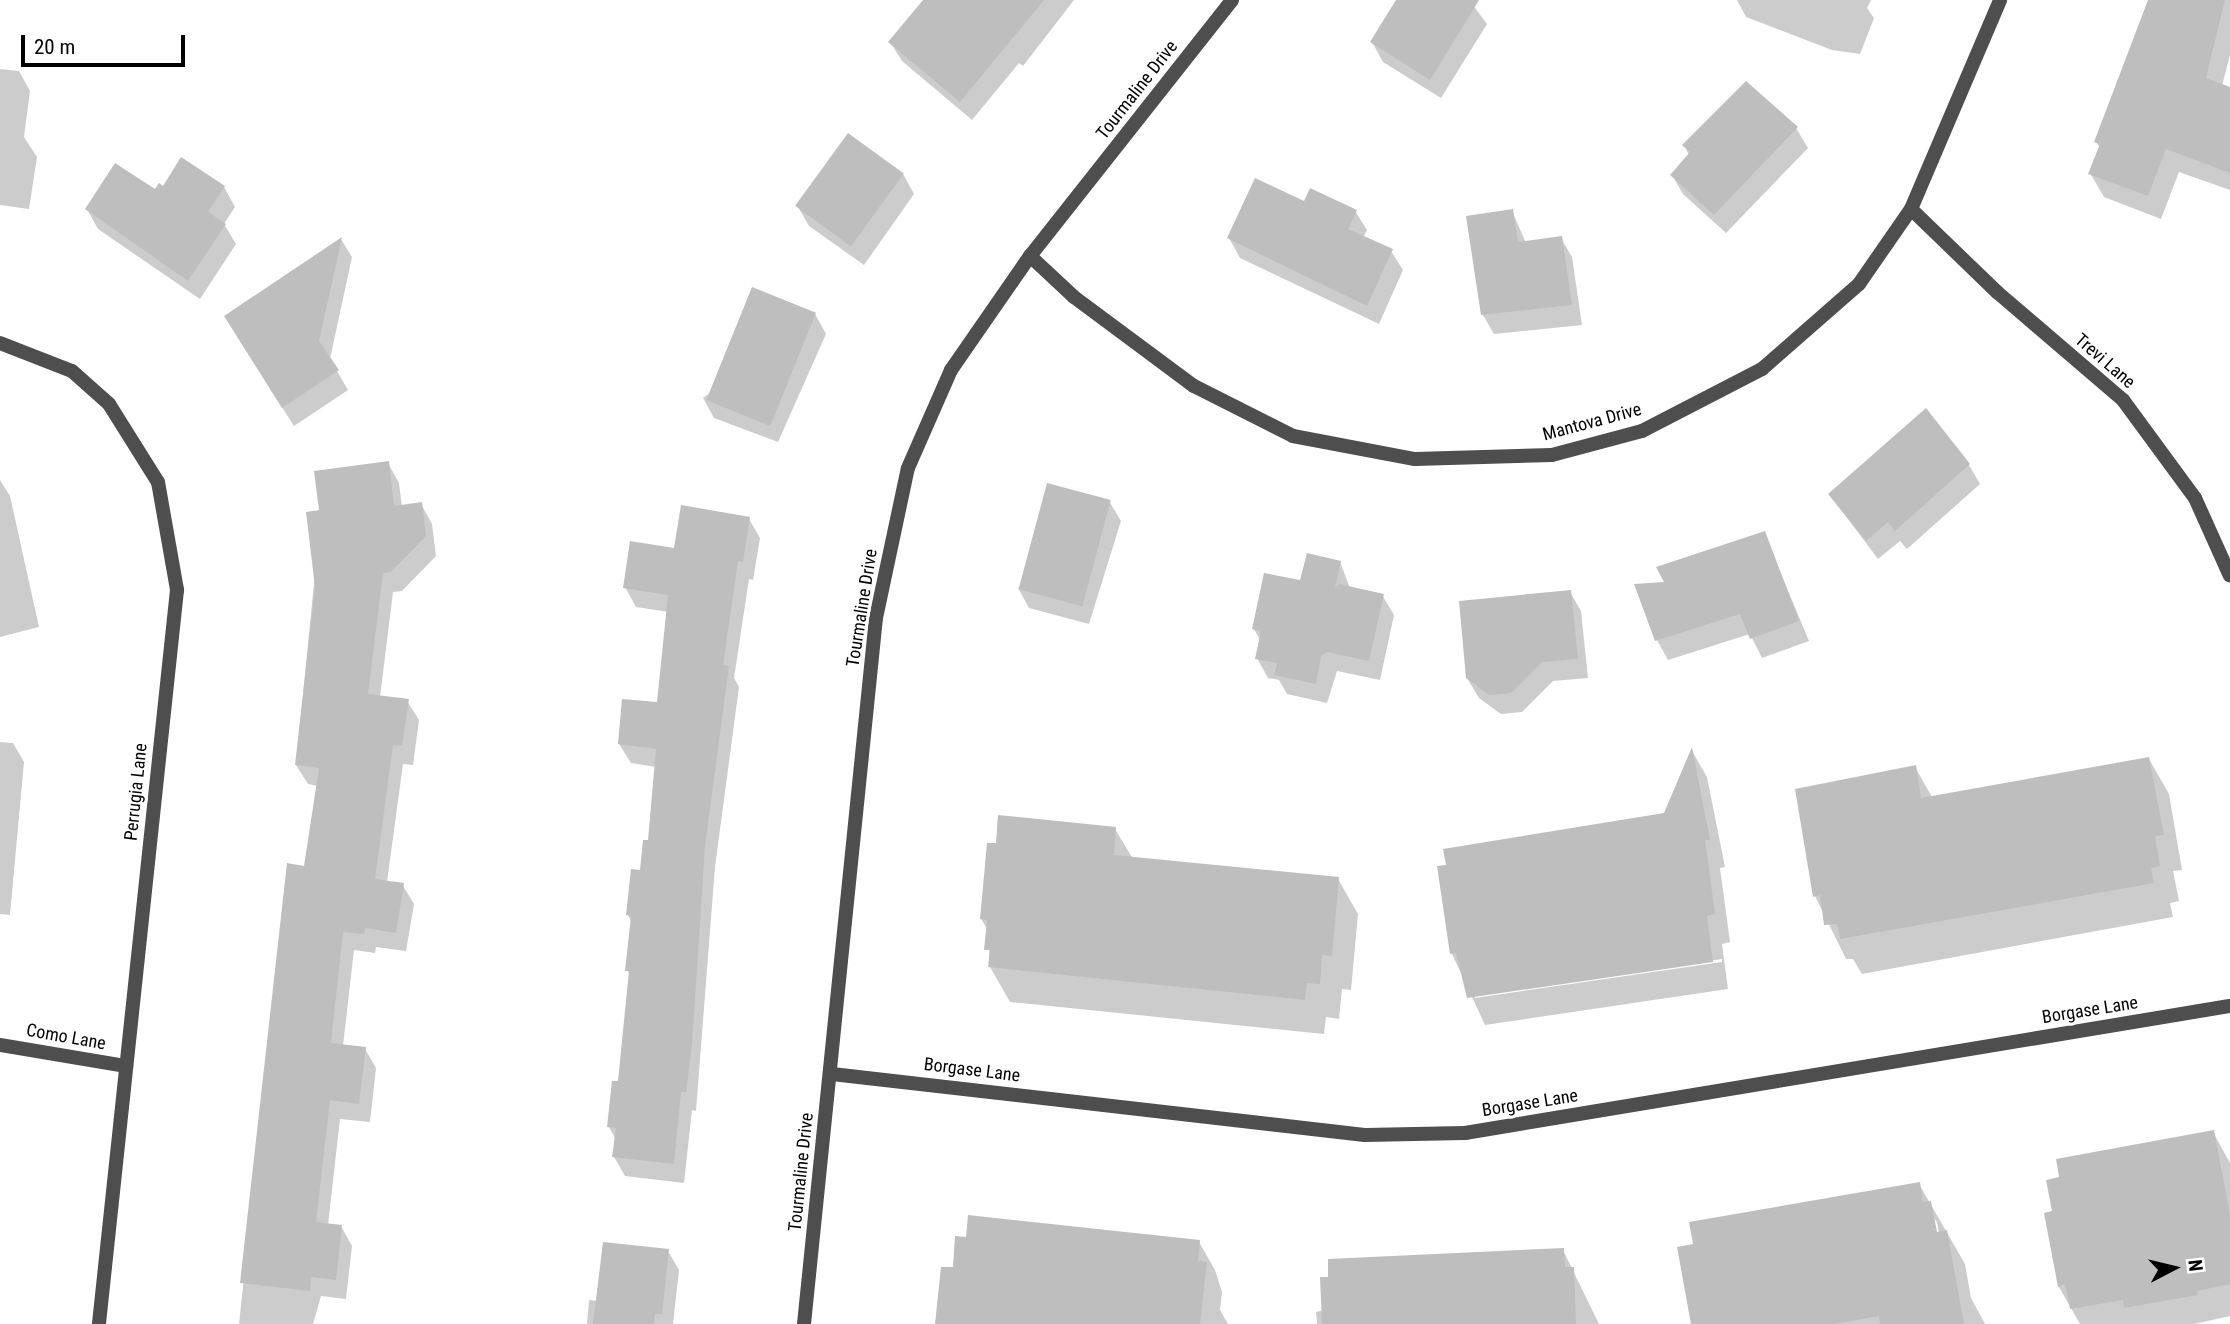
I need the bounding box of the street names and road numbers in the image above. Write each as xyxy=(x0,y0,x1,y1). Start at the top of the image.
street label: Tourmaline Drive xyxy=(1092,36,1182,144)
street label: Trevi Lane xyxy=(2070,329,2140,393)
street label: Mantova Drive xyxy=(1540,398,1644,446)
street label: Tourmaline Drive xyxy=(842,547,882,669)
street label: Perrugia Lane xyxy=(120,742,152,842)
street label: Borgase Lane xyxy=(2041,992,2139,1028)
street label: Como Lane xyxy=(25,1019,107,1055)
street label: Borgase Lane xyxy=(923,1053,1021,1087)
street label: Borgase Lane xyxy=(1481,1085,1579,1121)
street label: Tourmaline Drive xyxy=(784,1112,818,1232)

